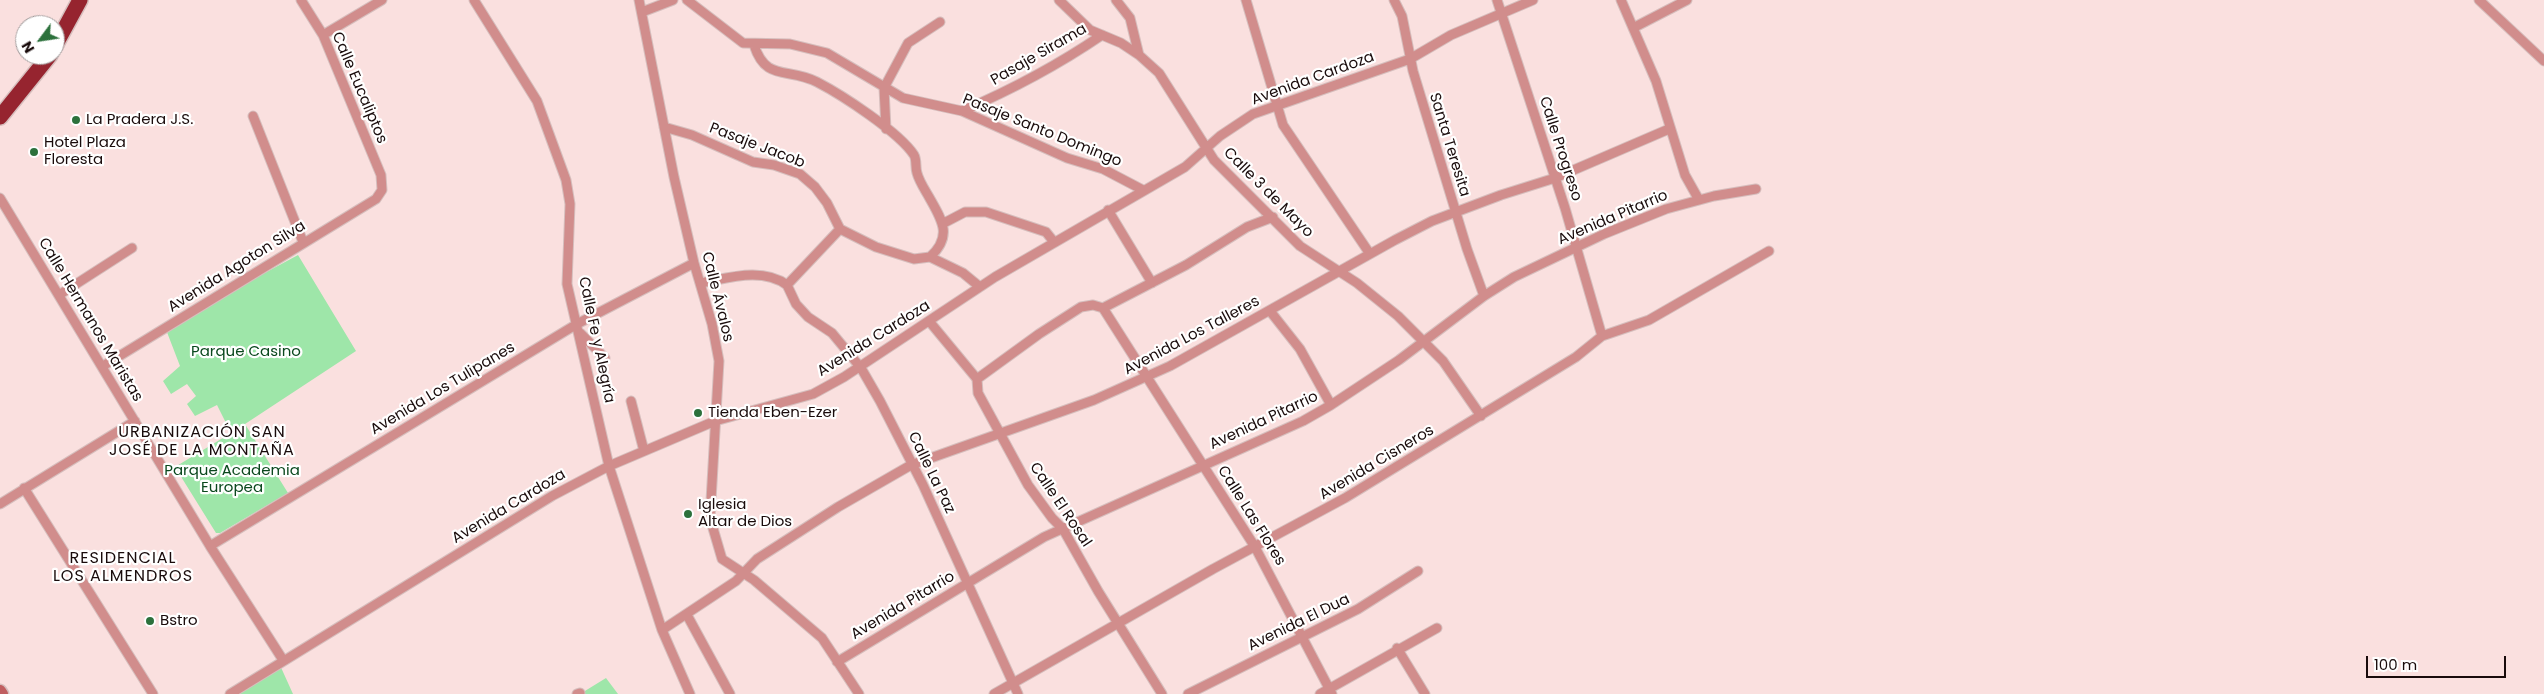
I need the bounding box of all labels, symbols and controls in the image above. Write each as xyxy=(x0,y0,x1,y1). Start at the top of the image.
north arrow xyxy=(15,15,65,65)
street label: Pasaje Sirama xyxy=(988,20,1090,90)
street label: Calle Eucaliptos xyxy=(327,30,391,146)
text: N xyxy=(17,38,39,57)
street label: Avenida Cardoza xyxy=(1249,48,1377,110)
street label: Pasaje Santo Domingo xyxy=(960,91,1124,171)
street label: Santa Teresita xyxy=(1425,91,1473,199)
street label: Calle Progreso xyxy=(1535,95,1585,203)
place label: La Pradera J.S. xyxy=(86,111,193,129)
marker: La Pradera J.S. xyxy=(70,114,82,126)
street label: Pasaje Jacob xyxy=(707,120,807,172)
place label: Hotel Plaza Floresta xyxy=(44,134,126,169)
street label: Calle 3 de Mayo xyxy=(1219,144,1317,242)
marker: Hotel Plaza Floresta xyxy=(28,146,40,158)
street label: Avenida Pitarrio xyxy=(1555,187,1671,249)
street label: Avenida Agoton Silva xyxy=(165,217,309,317)
street label: Calle Hermanos Maristas xyxy=(34,235,146,405)
street label: Calle Ávalos xyxy=(697,250,737,344)
street label: Calle Fe y Alegría xyxy=(574,275,618,405)
street label: Avenida Los Talleres xyxy=(1121,293,1263,379)
street label: Avenida Cardoza xyxy=(814,297,934,381)
street label: Avenida Los Tulipanes xyxy=(367,339,519,439)
park label: Parque Casino xyxy=(191,343,301,361)
street label: Avenida Pitarrio xyxy=(1207,388,1321,454)
place label: Tienda Eben-Ezer xyxy=(708,404,837,422)
marker: Tienda Eben-Ezer xyxy=(692,407,704,419)
street label: Avenida Cisneros xyxy=(1316,422,1438,504)
district label: URBANIZACIÓN SAN JOSÉ DE LA MONTAÑA xyxy=(107,423,297,461)
street label: Calle La Paz xyxy=(903,429,959,517)
street label: Calle El Rosal xyxy=(1025,459,1095,551)
park label: Parque Academia Europea xyxy=(164,462,300,497)
street label: Calle Las Flores xyxy=(1213,463,1289,569)
street label: Avenida Cardoza xyxy=(449,466,569,548)
place label: Iglesia Altar de Dios xyxy=(698,496,792,531)
marker: Iglesia Altar de Dios xyxy=(682,508,694,520)
district label: RESIDENCIAL LOS ALMENDROS xyxy=(51,549,195,587)
street label: Avenida Pitarrio xyxy=(848,568,958,644)
street label: Avenida El Dua xyxy=(1245,591,1353,655)
place label: Bstro xyxy=(160,612,198,630)
marker: Bstro xyxy=(144,615,156,627)
scale bar xyxy=(2369,646,2509,678)
text: 100 m xyxy=(2374,654,2417,675)

